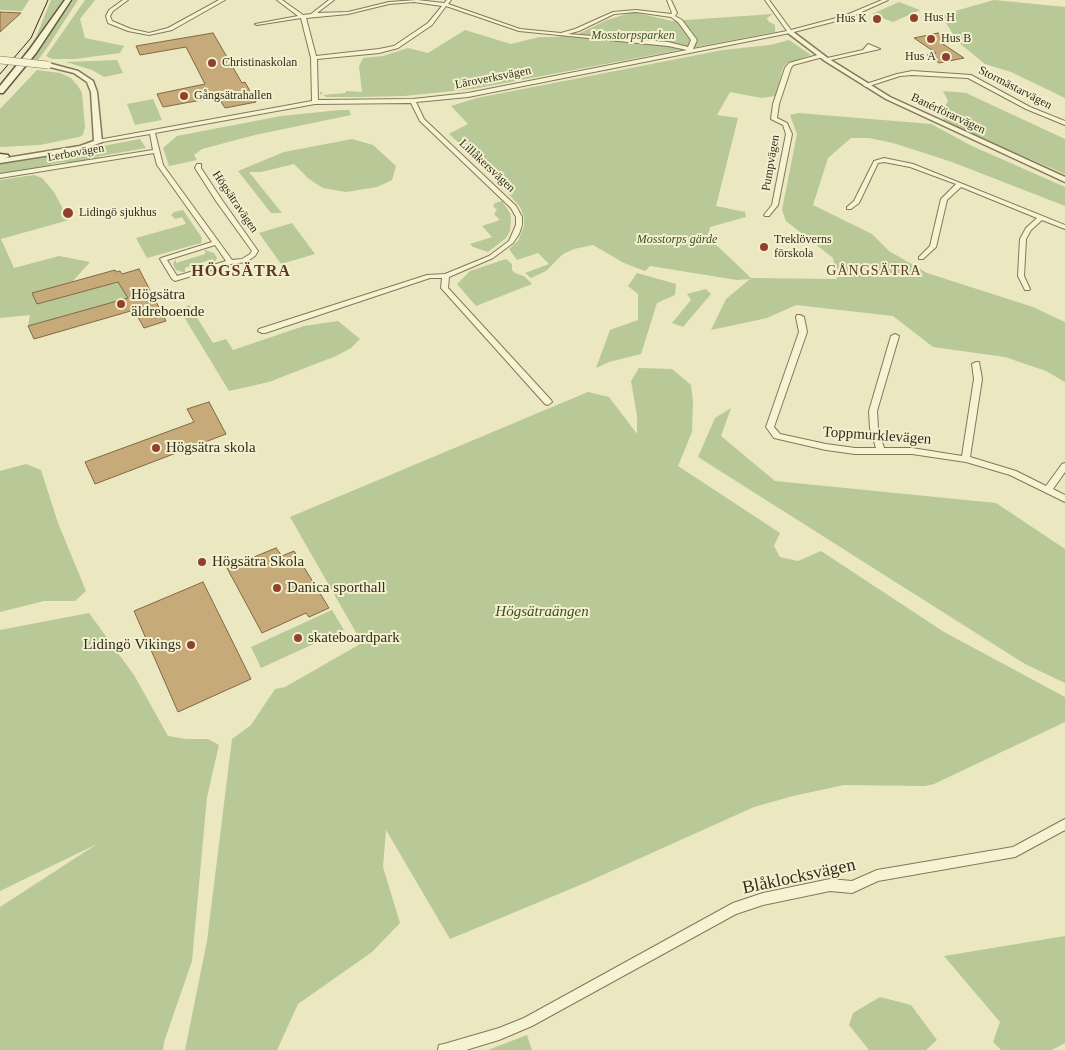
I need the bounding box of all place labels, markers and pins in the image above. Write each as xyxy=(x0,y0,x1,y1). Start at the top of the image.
place label: Hus H xyxy=(924,11,955,25)
place label: Hus K xyxy=(836,12,867,26)
marker: Hus H xyxy=(908,12,920,24)
marker: Hus K xyxy=(871,13,883,25)
place label: Hus B xyxy=(941,32,971,46)
marker: Hus B xyxy=(925,33,937,45)
place label: Hus A xyxy=(905,50,936,64)
marker: Hus A xyxy=(940,51,952,63)
place label: Christinaskolan xyxy=(222,56,297,70)
marker: Christinaskolan xyxy=(206,57,218,69)
place label: Gångsätrahallen xyxy=(194,89,272,103)
marker: Gångsätrahallen xyxy=(178,90,190,102)
marker: Lidingö sjukhus xyxy=(61,206,75,220)
place label: Lidingö sjukhus xyxy=(79,206,157,220)
place label: Treklöverns förskola xyxy=(774,233,832,261)
marker: Treklöverns förskola xyxy=(758,241,770,253)
place label: Högsätra äldreboende xyxy=(131,286,204,321)
marker: Högsätra äldreboende xyxy=(115,298,127,310)
place label: Högsätra skola xyxy=(166,439,256,457)
marker: Högsätra skola xyxy=(150,442,162,454)
place label: Högsätra Skola xyxy=(212,553,304,571)
marker: Högsätra Skola xyxy=(196,556,208,568)
place label: Danica sporthall xyxy=(287,579,386,597)
marker: Danica sporthall xyxy=(271,582,283,594)
place label: skateboardpark xyxy=(308,629,400,647)
marker: skateboardpark xyxy=(292,632,304,644)
place label: Lidingö Vikings xyxy=(83,636,181,654)
marker: Lidingö Vikings xyxy=(185,639,197,651)

